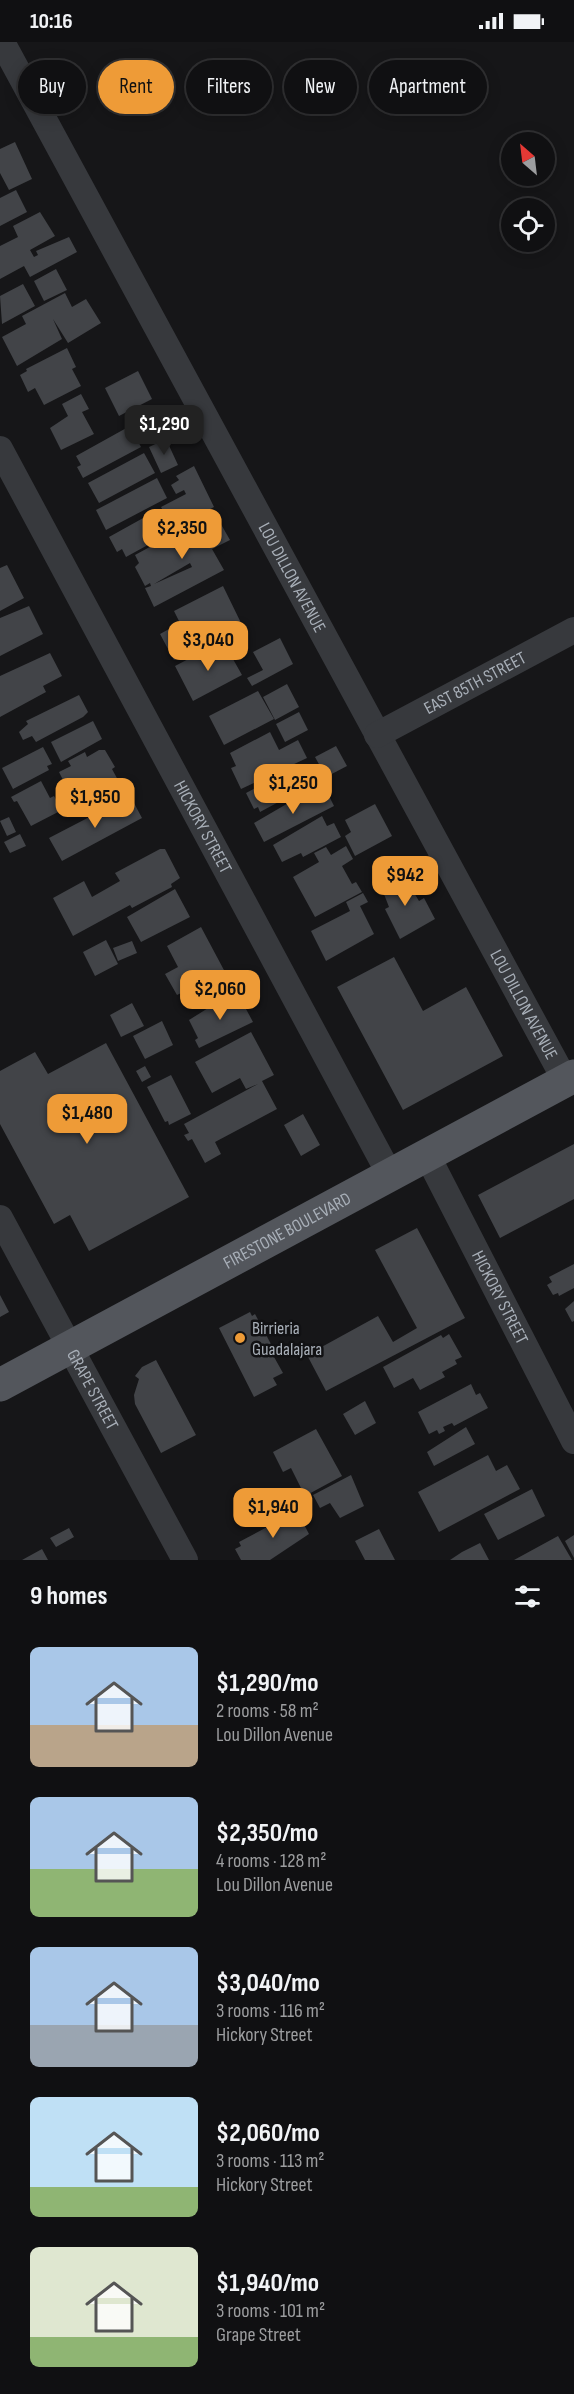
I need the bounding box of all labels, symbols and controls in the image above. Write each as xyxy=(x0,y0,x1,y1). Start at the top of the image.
text: 10:16 xyxy=(30,8,73,35)
chip: Buy xyxy=(18,60,86,114)
chip: Rent xyxy=(98,60,174,114)
chip: Filters xyxy=(186,60,272,114)
chip: New xyxy=(284,60,357,114)
chip: Apartment xyxy=(369,60,487,114)
north arrow xyxy=(501,132,555,186)
map controls xyxy=(501,132,555,252)
button: locate xyxy=(501,198,555,252)
pin: $1,290 xyxy=(115,405,213,456)
text: $1,290 xyxy=(139,412,189,436)
pin: $2,350 xyxy=(133,509,231,560)
text: $2,350 xyxy=(157,516,207,540)
street label: LOU DILLON AVENUE xyxy=(254,519,331,636)
pin: $3,040 xyxy=(159,621,257,672)
text: $3,040 xyxy=(182,628,234,652)
street label: EAST 85TH STREET xyxy=(420,647,530,719)
pin: $1,250 xyxy=(244,764,342,815)
text: $1,250 xyxy=(268,771,318,795)
street label: HICKORY STREET xyxy=(170,777,236,877)
pin: $1,950 xyxy=(46,778,144,829)
text: $1,950 xyxy=(70,785,120,809)
pin: $942 xyxy=(369,856,441,907)
text: $942 xyxy=(386,863,424,887)
street label: LOU DILLON AVENUE xyxy=(486,946,562,1063)
pin: $2,060 xyxy=(171,970,269,1021)
text: $2,060 xyxy=(194,977,246,1001)
pin: $1,480 xyxy=(38,1094,136,1145)
text: $1,480 xyxy=(61,1101,113,1125)
street label: FIRESTONE BOULEVARD xyxy=(220,1188,354,1273)
street label: HICKORY STREET xyxy=(467,1247,533,1348)
place label: Birrieria Guadalajara xyxy=(252,1318,322,1360)
marker: Birrieria Guadalajara xyxy=(233,1331,247,1345)
street label: GRAPE STREET xyxy=(63,1346,123,1433)
pin: $1,940 xyxy=(224,1488,322,1539)
text: $1,940 xyxy=(247,1495,299,1519)
icon: filters xyxy=(511,1580,544,1613)
text: 9 homes xyxy=(30,1581,108,1612)
text: $1,290/mo xyxy=(216,1668,319,1699)
icon: home xyxy=(78,1671,150,1743)
text: 2 rooms · 58 m² xyxy=(216,1699,319,1723)
text: Lou Dillon Avenue xyxy=(216,1723,333,1747)
text: $2,350/mo xyxy=(216,1818,318,1849)
icon: home xyxy=(78,1821,150,1893)
text: 4 rooms · 128 m² xyxy=(216,1849,326,1873)
text: Lou Dillon Avenue xyxy=(216,1873,333,1897)
text: $3,040/mo xyxy=(216,1968,320,1999)
icon: home xyxy=(78,1971,150,2043)
text: 3 rooms · 116 m² xyxy=(216,1999,325,2023)
text: Hickory Street xyxy=(216,2023,313,2047)
text: $2,060/mo xyxy=(216,2118,320,2149)
icon: home xyxy=(78,2121,150,2193)
text: 3 rooms · 113 m² xyxy=(216,2149,325,2173)
text: Hickory Street xyxy=(216,2173,313,2197)
text: $1,940/mo xyxy=(216,2268,319,2299)
icon: home xyxy=(78,2271,150,2343)
text: 3 rooms · 101 m² xyxy=(216,2299,325,2323)
text: Grape Street xyxy=(216,2323,301,2347)

